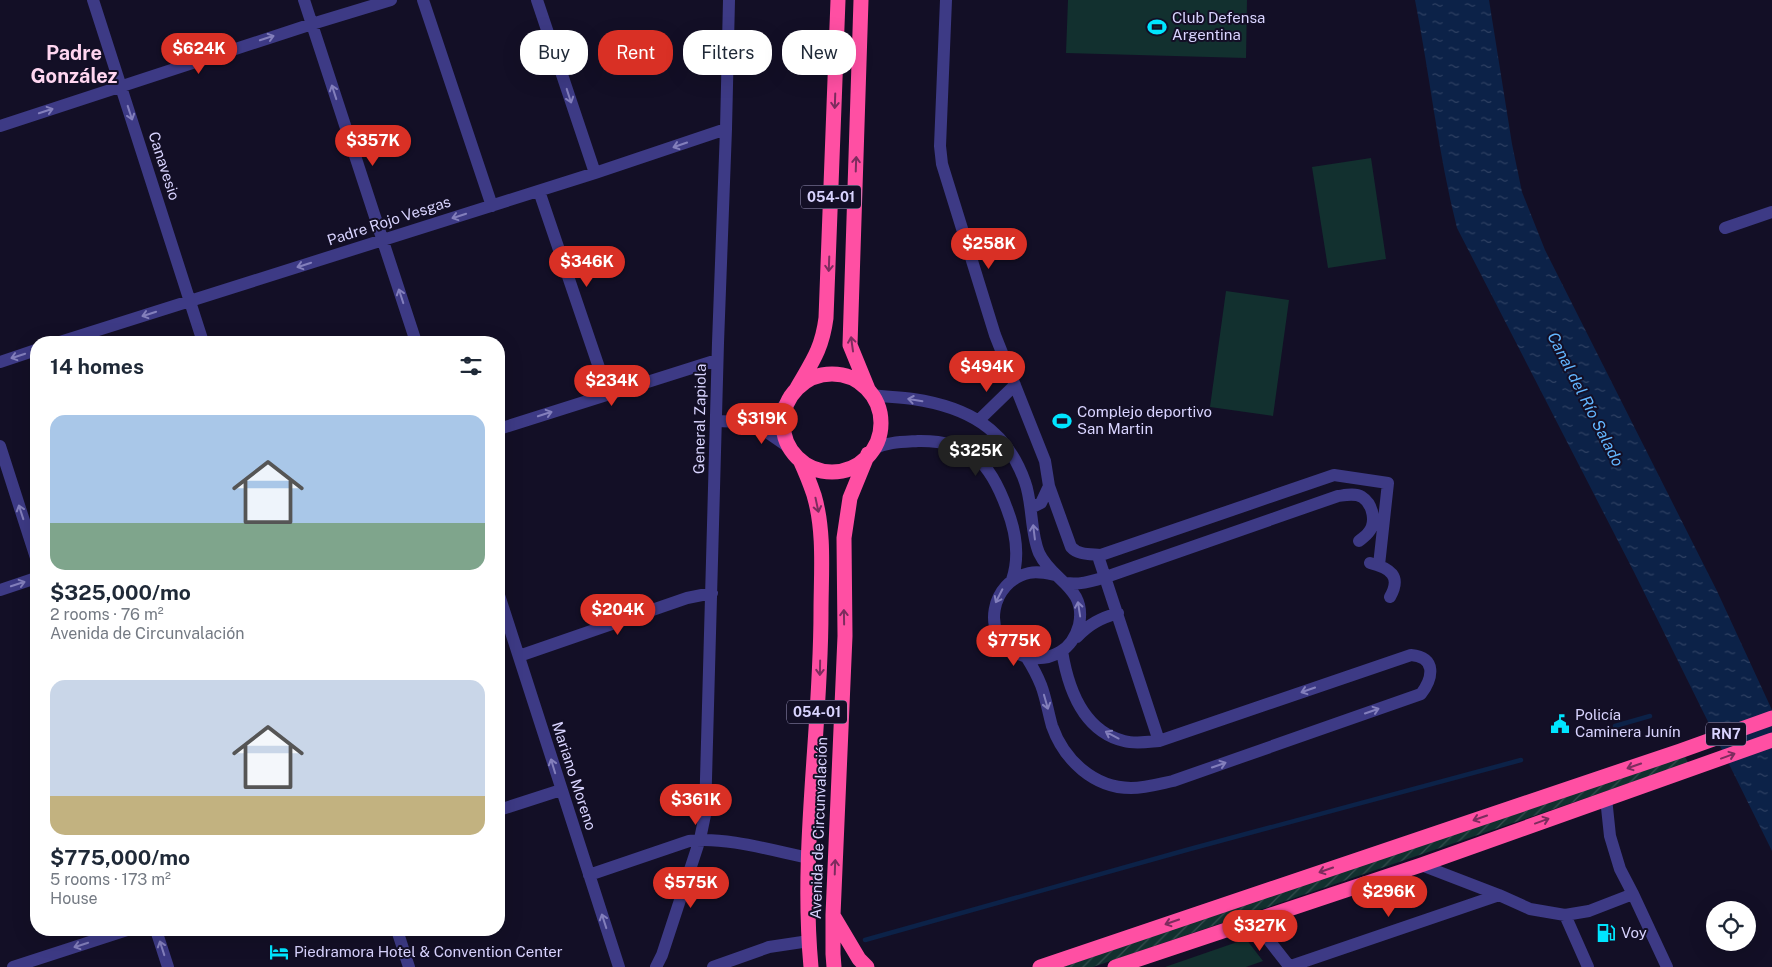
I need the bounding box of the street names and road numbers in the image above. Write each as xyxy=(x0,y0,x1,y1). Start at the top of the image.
street label: Canavesio xyxy=(145,130,184,202)
road number: 054-01 xyxy=(801,186,861,208)
street label: Padre Rojo Vesgas xyxy=(325,193,453,249)
street label: General Zapiola xyxy=(690,364,709,474)
road number: 054-01 xyxy=(787,700,847,724)
street label: Mariano Moreno xyxy=(549,719,600,832)
road number: RN7 xyxy=(1706,722,1746,746)
street label: Avenida de Circunvalación xyxy=(807,737,830,919)

